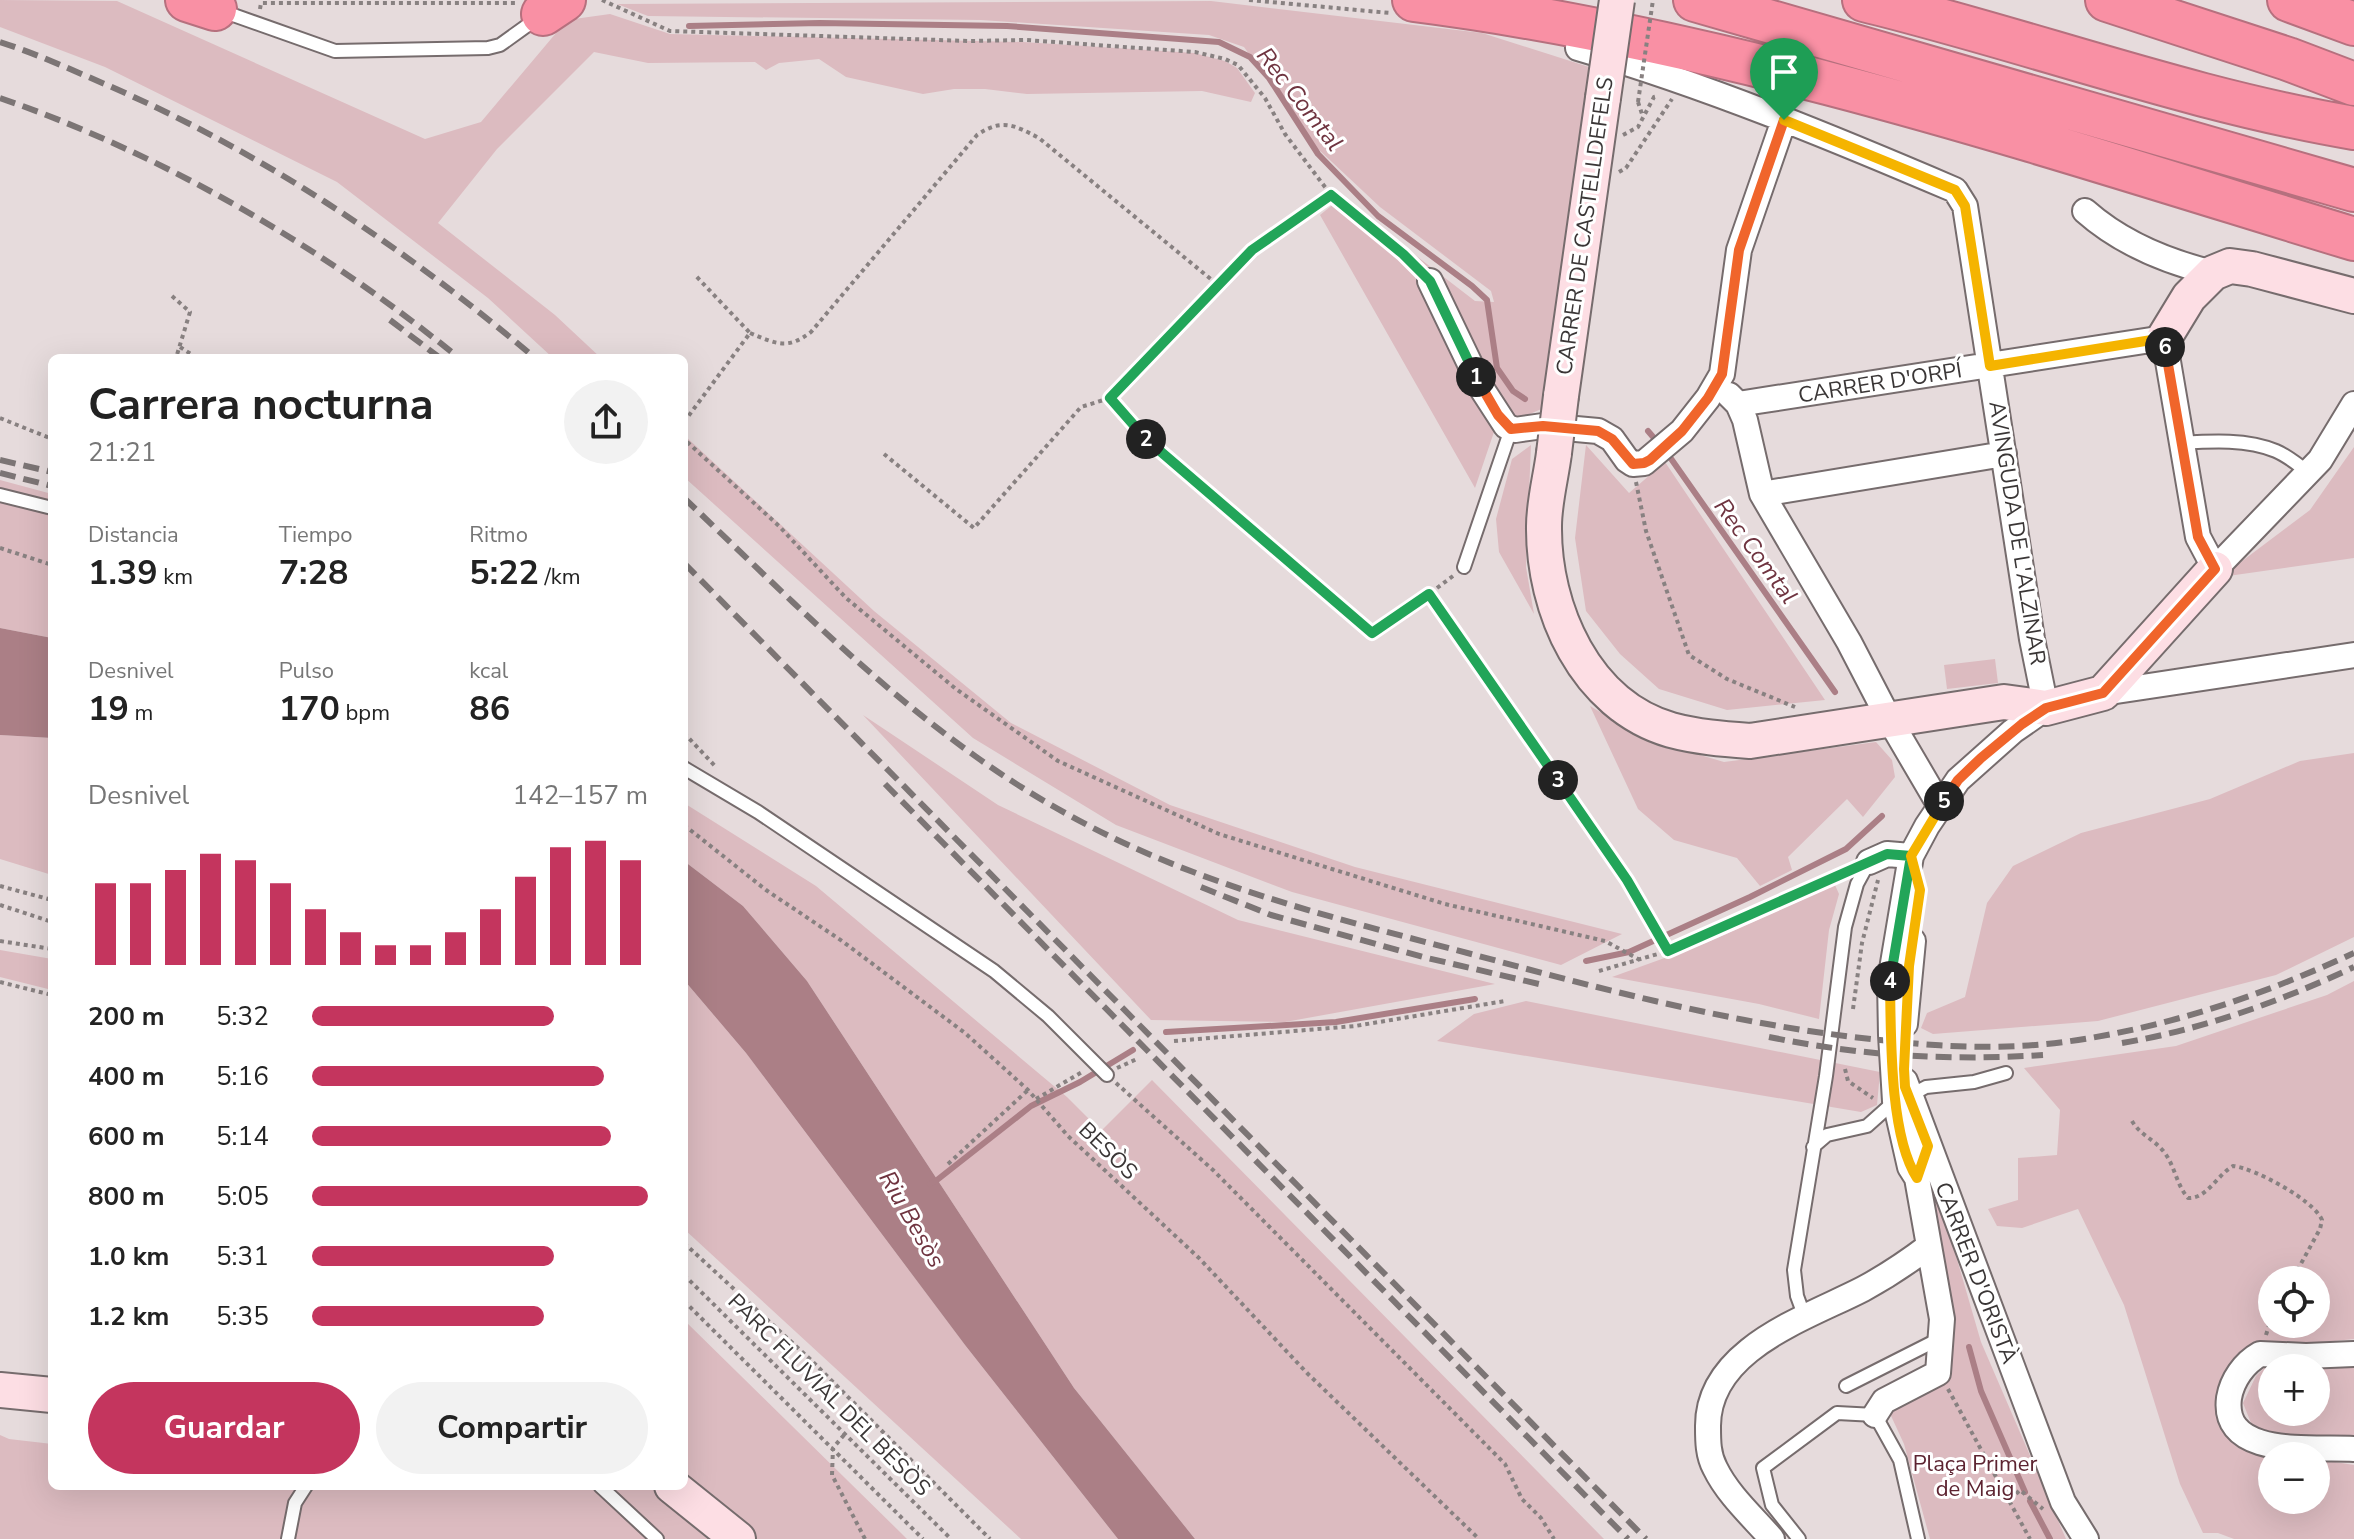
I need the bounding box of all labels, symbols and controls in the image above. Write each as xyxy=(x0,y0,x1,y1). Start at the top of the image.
pin xyxy=(1750,38,1818,120)
water label: Rec Comtal xyxy=(1249,41,1351,157)
icon: arrive xyxy=(1762,50,1806,94)
street label: CARRER DE CASTELLDEFELS xyxy=(1549,75,1621,377)
pin: 6 xyxy=(2145,327,2185,367)
text: 6 xyxy=(2158,332,2172,362)
street label: CARRER D'ORPÍ xyxy=(1796,355,1965,411)
pin: 1 xyxy=(1456,357,1496,397)
text: 1 xyxy=(1469,362,1483,392)
text: Carrera nocturna xyxy=(88,375,434,435)
button: share xyxy=(564,380,648,464)
street label: AVINGUDA DE L'ALZINAR xyxy=(1981,399,2053,667)
pin: 2 xyxy=(1126,419,1166,459)
text: 2 xyxy=(1139,424,1153,454)
text: 21:21 xyxy=(88,435,156,470)
water label: Rec Comtal xyxy=(1707,492,1805,610)
text: Distancia xyxy=(88,520,179,550)
text: Tiempo xyxy=(279,520,353,550)
text: Ritmo xyxy=(469,520,528,550)
text: 1.39 xyxy=(88,550,158,596)
text: 7:28 xyxy=(279,550,348,596)
text: 5:22 xyxy=(469,550,539,596)
text: km xyxy=(158,562,193,592)
text: /km xyxy=(539,562,581,592)
text: Desnivel xyxy=(88,656,174,686)
text: Pulso xyxy=(279,656,334,686)
text: kcal xyxy=(469,656,508,686)
text: 19 xyxy=(88,686,129,732)
text: 170 xyxy=(279,686,340,732)
text: 86 xyxy=(469,686,510,732)
text: m xyxy=(129,698,153,728)
text: bpm xyxy=(340,698,390,728)
pin: 3 xyxy=(1538,760,1578,800)
text: 3 xyxy=(1551,765,1565,795)
text: Desnivel xyxy=(88,778,189,813)
text: 142–157 m xyxy=(512,778,648,813)
pin: 5 xyxy=(1924,781,1964,821)
text: 5 xyxy=(1937,786,1951,816)
pin: 4 xyxy=(1870,961,1910,1001)
text: 4 xyxy=(1883,966,1897,996)
text: 200 m xyxy=(88,999,165,1034)
text: 5:32 xyxy=(216,999,269,1034)
text: 400 m xyxy=(88,1059,165,1094)
text: 5:16 xyxy=(216,1059,269,1094)
street label: BESÒS xyxy=(1072,1115,1144,1187)
text: 600 m xyxy=(88,1119,165,1154)
text: 5:14 xyxy=(216,1119,269,1154)
water label: Riu Besòs xyxy=(871,1165,953,1273)
street label: CARRER D'ORISTÀ xyxy=(1928,1178,2024,1368)
text: 800 m xyxy=(88,1179,165,1214)
text: 5:05 xyxy=(216,1179,269,1214)
text: 1.0 km xyxy=(88,1239,169,1274)
text: 5:31 xyxy=(216,1239,269,1274)
map controls xyxy=(2258,1266,2330,1514)
button: locate xyxy=(2258,1266,2330,1338)
street label: PARC FLUVIAL DEL BESÒS xyxy=(721,1287,937,1503)
text: 1.2 km xyxy=(88,1299,169,1334)
text: 5:35 xyxy=(216,1299,269,1334)
button: + xyxy=(2258,1354,2330,1426)
button: Guardar xyxy=(88,1382,360,1474)
button: Compartir xyxy=(376,1382,648,1474)
button: − xyxy=(2258,1442,2330,1514)
park label: Plaça Primer de Maig xyxy=(1913,1449,2037,1504)

